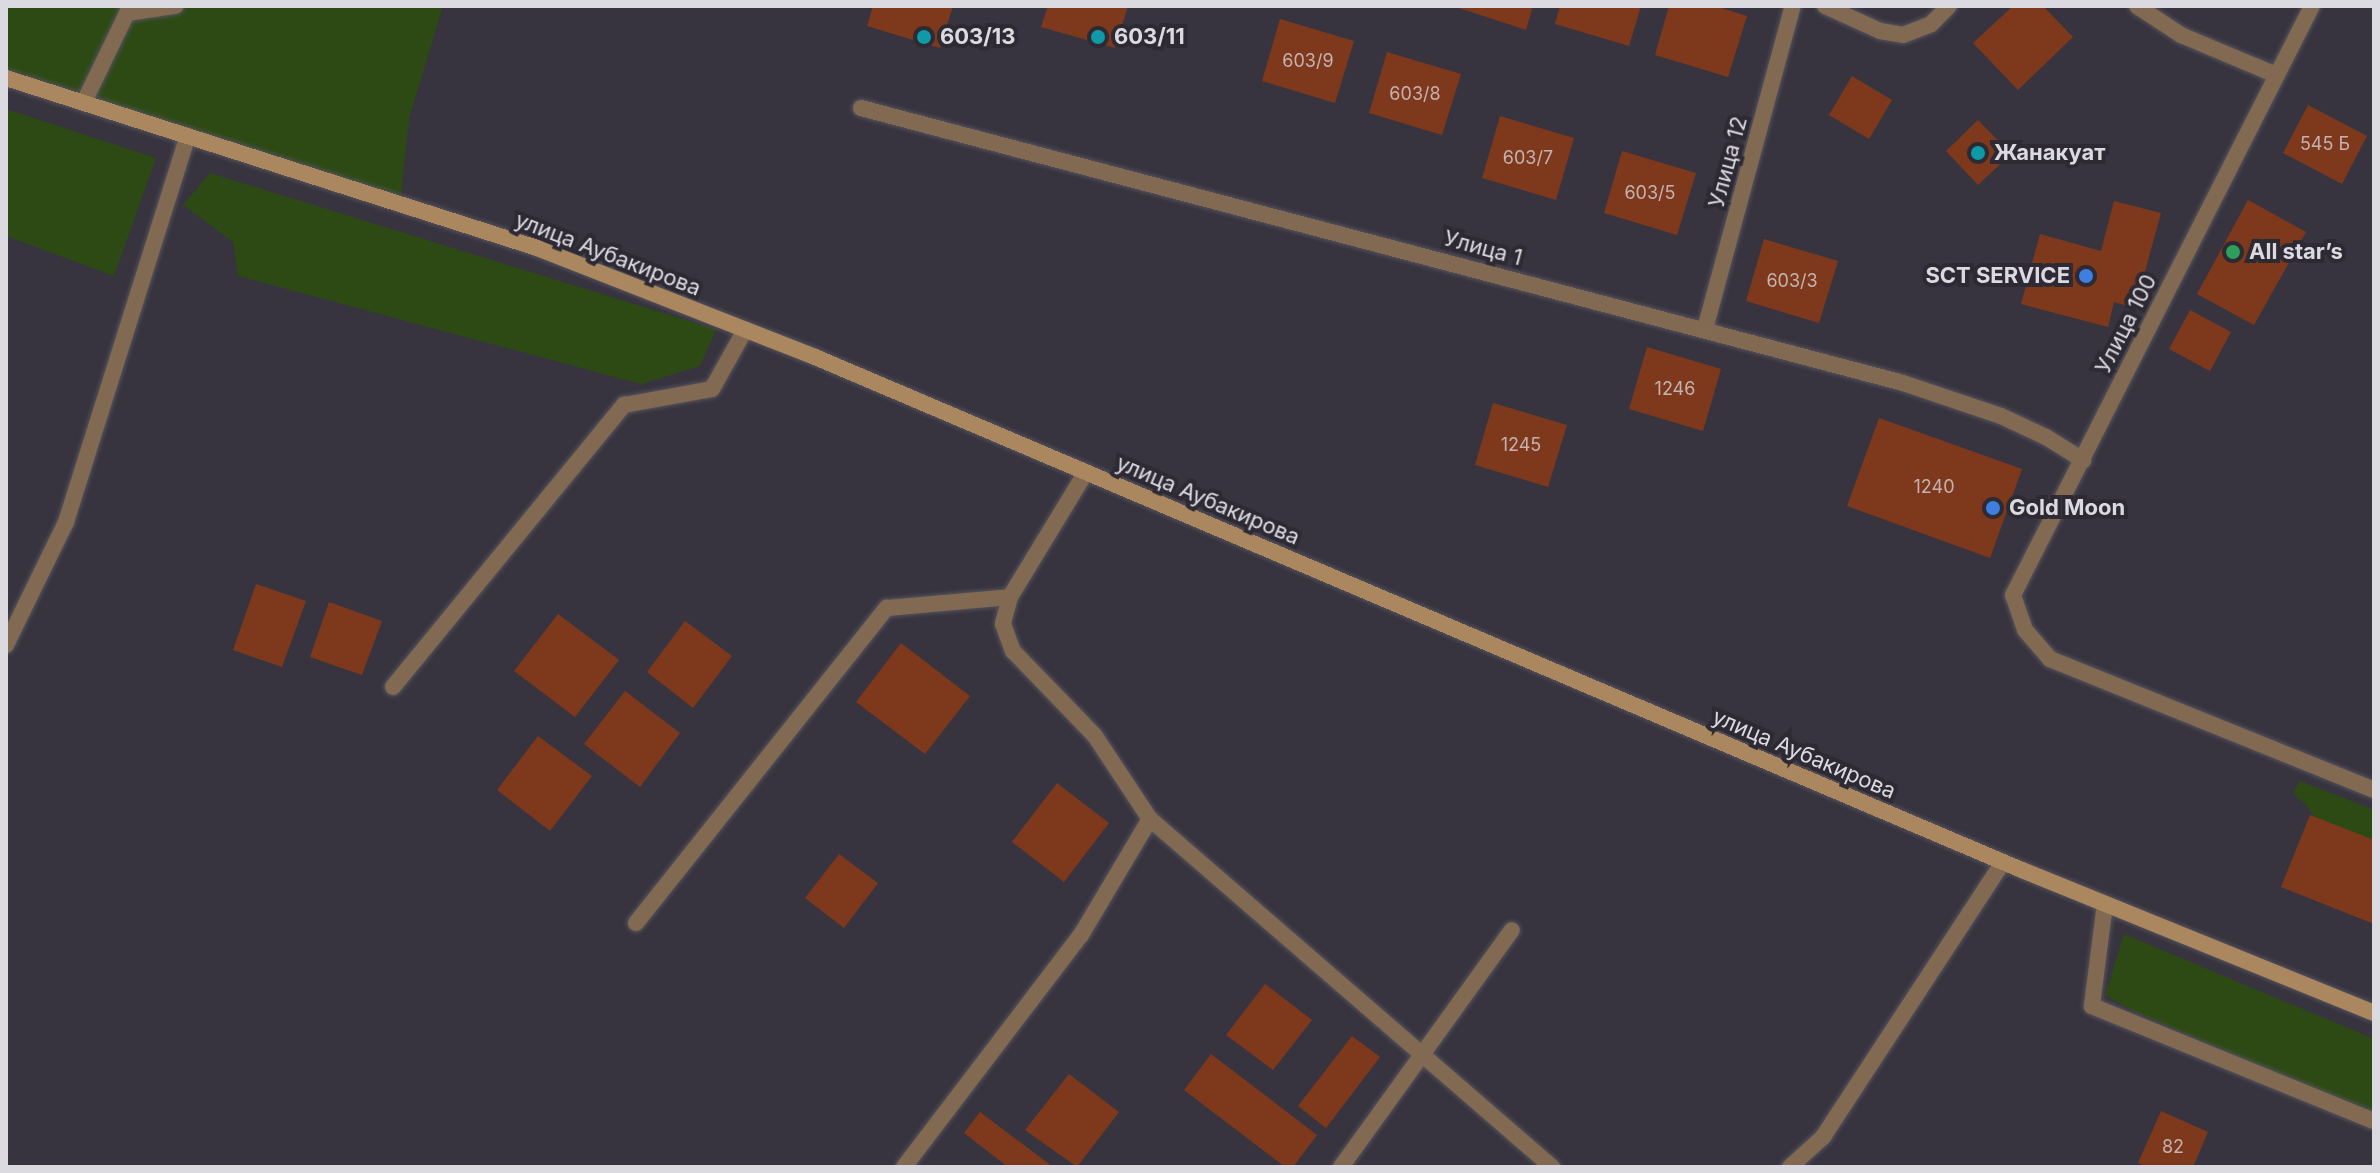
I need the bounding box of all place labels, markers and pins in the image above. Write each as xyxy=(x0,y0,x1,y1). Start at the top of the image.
place label: 603/13 xyxy=(940,24,1016,50)
place label: 603/11 xyxy=(1114,24,1185,50)
marker: 603/13 xyxy=(915,28,933,46)
marker: 603/11 xyxy=(1089,28,1107,46)
place label: Жанакуат xyxy=(1994,140,2106,166)
marker: Жанакуат xyxy=(1969,144,1987,162)
place label: All star’s xyxy=(2249,239,2343,265)
marker: All star’s xyxy=(2224,243,2242,261)
place label: SCT SERVICE xyxy=(1925,263,2070,289)
marker: SCT SERVICE xyxy=(2077,267,2095,285)
place label: Gold Moon xyxy=(2009,495,2125,521)
marker: Gold Moon xyxy=(1984,499,2002,517)

